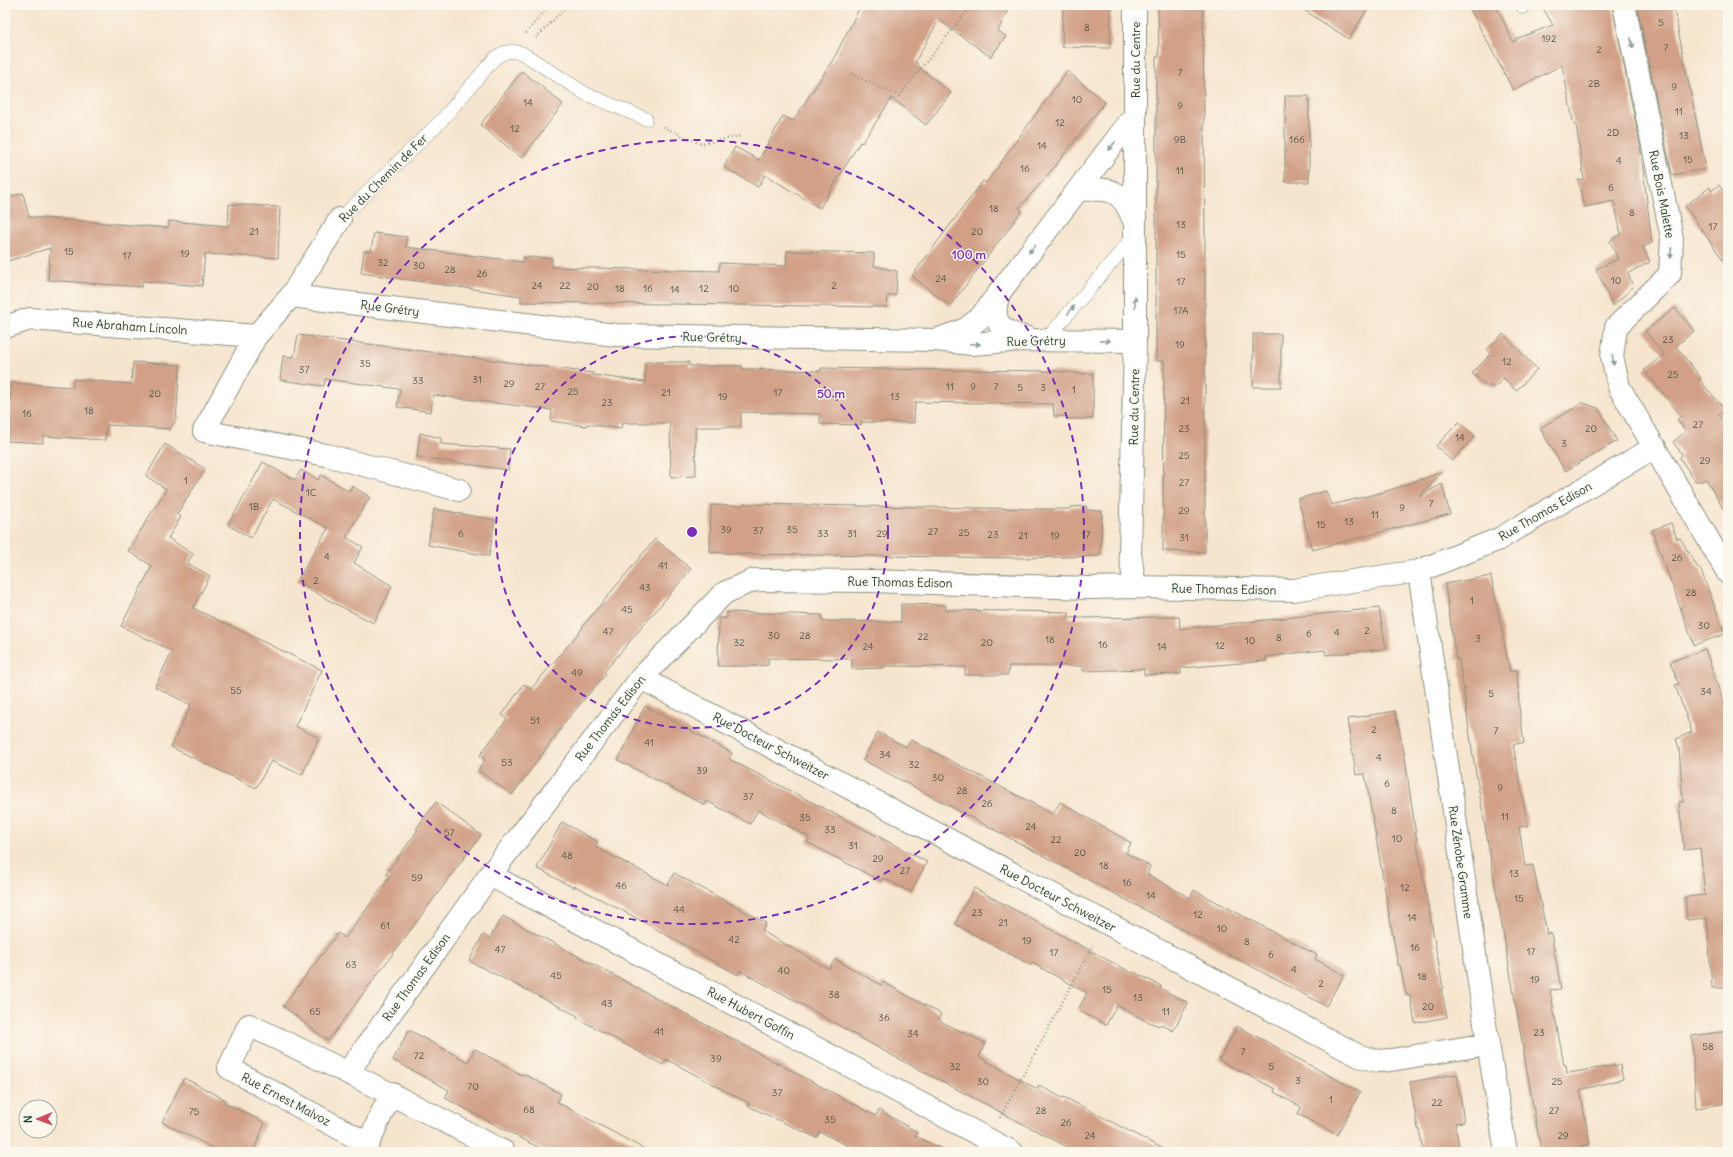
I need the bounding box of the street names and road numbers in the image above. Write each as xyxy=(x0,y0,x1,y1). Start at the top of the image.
street label: Rue du Centre xyxy=(1128,22,1143,98)
street label: Rue du Chemin de Fer xyxy=(336,131,430,225)
street label: Rue Bois Malette xyxy=(1646,149,1678,239)
street label: Rue Grétry xyxy=(360,297,420,319)
street label: Rue Abraham Lincoln xyxy=(72,314,188,338)
street label: Rue Grétry xyxy=(682,329,742,345)
street label: Rue Grétry xyxy=(1006,333,1066,349)
street label: Rue du Centre xyxy=(1126,369,1142,445)
street label: Rue Thomas Edison xyxy=(1496,478,1594,544)
street label: Rue Thomas Edison xyxy=(847,574,953,590)
street label: Rue Thomas Edison xyxy=(1171,581,1277,597)
street label: Rue Thomas Edison xyxy=(572,672,648,764)
street label: Rue Docteur Schweitzer xyxy=(710,709,832,783)
street label: Rue Zénobe Gramme xyxy=(1446,804,1476,920)
street label: Rue Docteur Schweitzer xyxy=(997,861,1119,935)
street label: Rue Thomas Edison xyxy=(379,930,453,1024)
street label: Rue Hubert Goffin xyxy=(705,984,797,1042)
street label: Rue Ernest Malvoz xyxy=(239,1069,333,1129)

